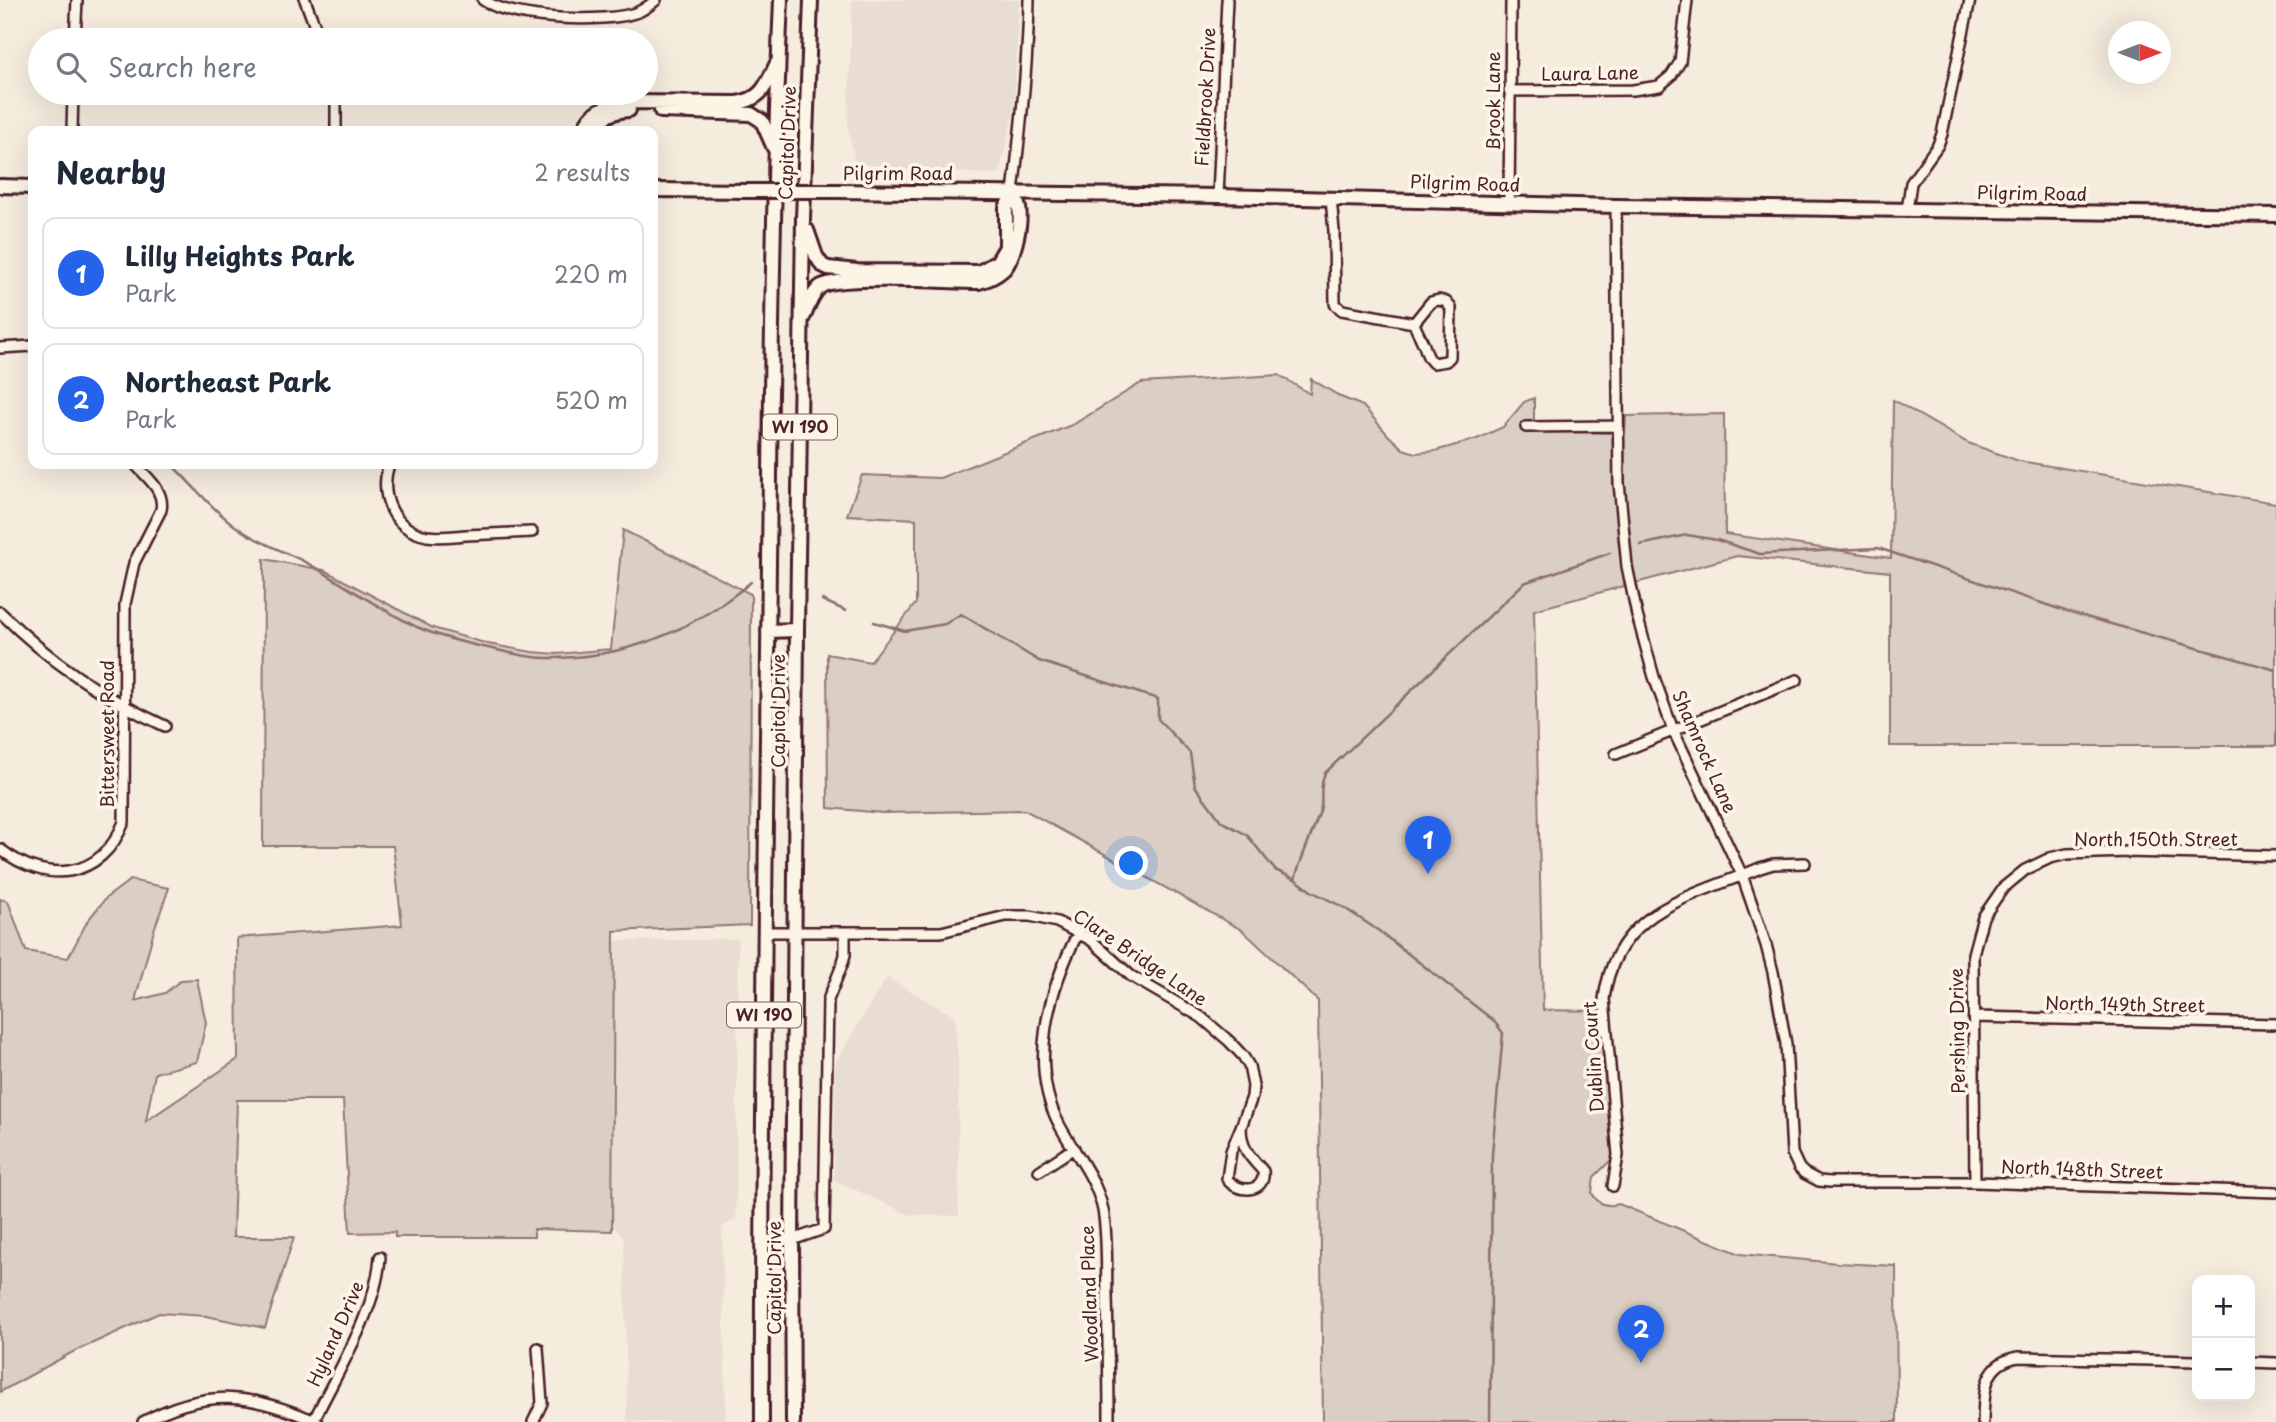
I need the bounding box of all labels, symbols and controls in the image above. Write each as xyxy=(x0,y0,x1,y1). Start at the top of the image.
north arrow xyxy=(2108,21,2171,84)
street label: Fieldbrook Drive xyxy=(1187,27,1222,167)
search box xyxy=(28,28,658,105)
text: Search here xyxy=(108,47,257,86)
icon: search xyxy=(52,48,90,86)
street label: Brook Lane xyxy=(1479,51,1506,151)
street label: Laura Lane xyxy=(1541,58,1639,87)
street label: Capitol Drive xyxy=(771,86,802,200)
text: Nearby xyxy=(56,149,166,194)
text: 2 results xyxy=(534,154,630,189)
street label: Pilgrim Road xyxy=(843,159,953,186)
street label: Pilgrim Road xyxy=(1409,167,1521,198)
street label: Pilgrim Road xyxy=(1977,178,2087,207)
text: Lilly Heights Park xyxy=(125,236,355,275)
text: 1 xyxy=(76,256,87,291)
text: 220 m xyxy=(554,256,628,291)
text: Park xyxy=(125,275,176,310)
text: Northeast Park xyxy=(125,362,331,401)
text: 2 xyxy=(73,382,89,417)
text: 520 m xyxy=(555,382,628,417)
text: Park xyxy=(125,401,176,436)
road number: WI 190 xyxy=(763,414,837,440)
street label: Capitol Drive xyxy=(764,654,791,768)
street label: Bittersweet Road xyxy=(93,660,120,808)
street label: Shamrock Lane xyxy=(1666,686,1745,817)
pin: 1 xyxy=(1405,816,1451,874)
street label: North 150th Street xyxy=(2074,825,2238,852)
your location xyxy=(1114,846,1148,880)
street label: Clare Bridge Lane xyxy=(1068,902,1213,1012)
street label: Pershing Drive xyxy=(1942,968,1971,1094)
street label: North 149th Street xyxy=(2045,989,2205,1018)
street label: Dublin Court xyxy=(1575,1001,1610,1114)
road number: WI 190 xyxy=(727,1002,801,1028)
street label: North 148th Street xyxy=(2001,1152,2164,1185)
street label: Capitol Drive xyxy=(760,1221,787,1335)
street label: Woodland Place xyxy=(1073,1225,1104,1363)
map controls xyxy=(2192,1275,2255,1401)
button: + xyxy=(2192,1275,2255,1338)
street label: Hyland Drive xyxy=(299,1276,370,1391)
pin: 2 xyxy=(1618,1305,1664,1363)
button: − xyxy=(2192,1338,2255,1401)

